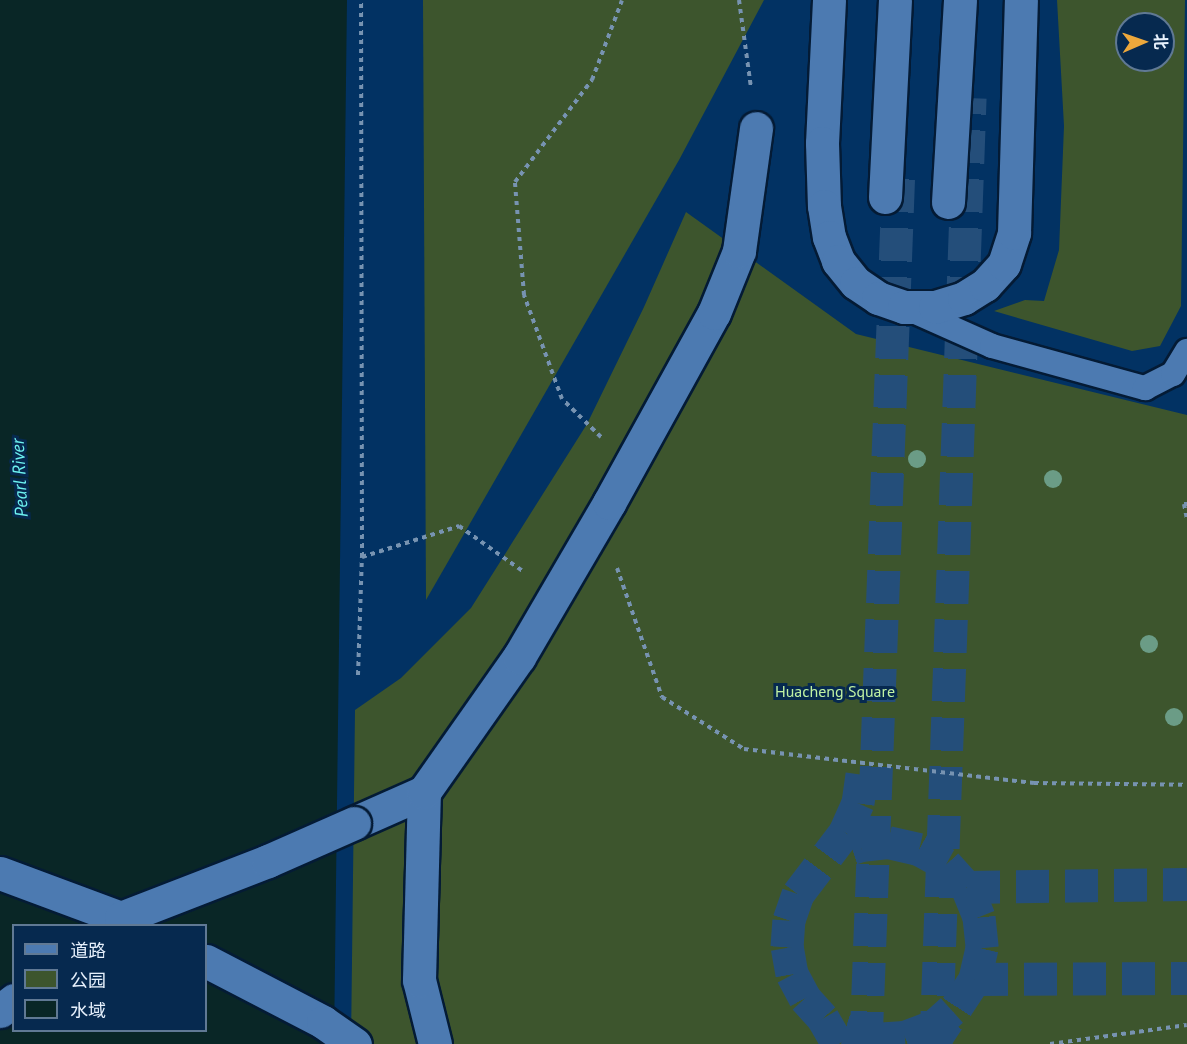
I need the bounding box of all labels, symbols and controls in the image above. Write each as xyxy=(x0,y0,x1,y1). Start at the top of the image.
north arrow xyxy=(1115,12,1175,72)
text: 北 xyxy=(1151,33,1171,50)
water label: Pearl River xyxy=(7,438,33,518)
park label: Huacheng Square xyxy=(775,681,895,701)
legend xyxy=(12,924,207,1032)
text: 道路 xyxy=(70,939,106,962)
text: 公园 xyxy=(70,969,106,992)
text: 水域 xyxy=(70,999,106,1022)

